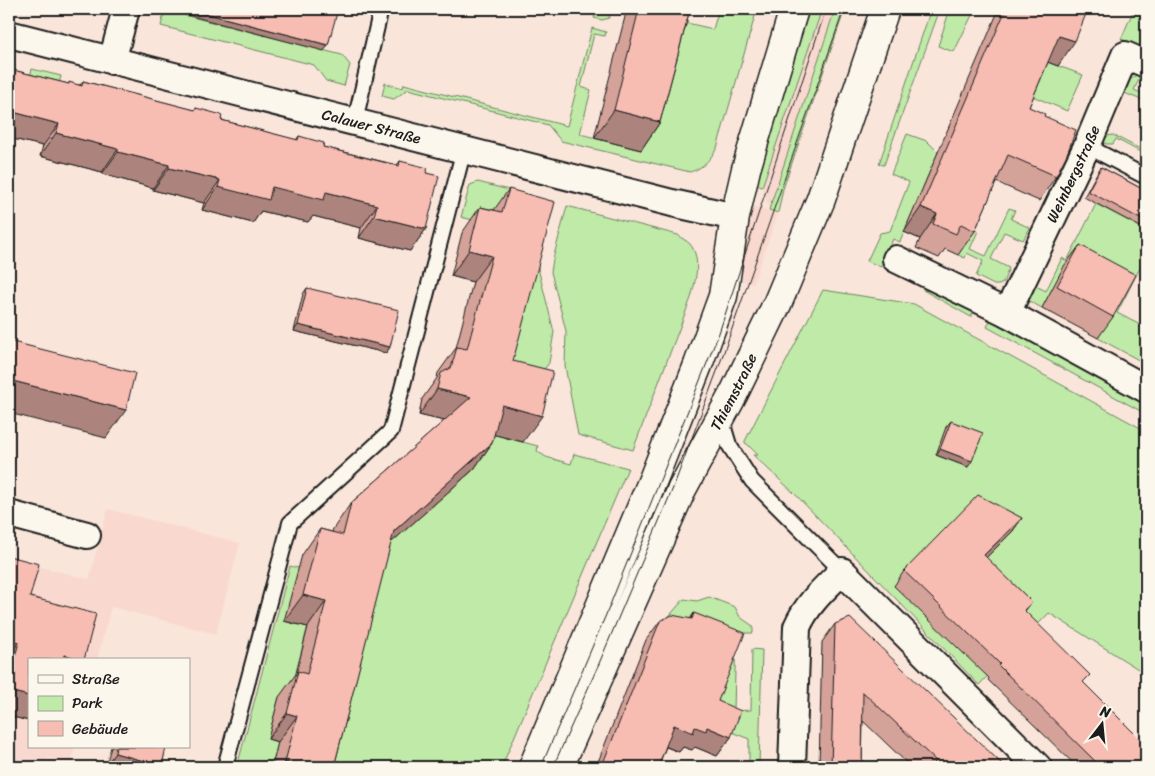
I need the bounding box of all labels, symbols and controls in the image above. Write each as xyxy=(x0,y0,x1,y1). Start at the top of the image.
street label: Calauer Straße xyxy=(319,101,424,151)
street label: Weinbergstraße xyxy=(1039,121,1107,227)
street label: Thiemstraße xyxy=(703,348,764,435)
legend xyxy=(28,658,190,748)
text: Straße xyxy=(72,666,120,692)
text: Park xyxy=(72,690,103,716)
north arrow xyxy=(1078,698,1128,748)
text: N xyxy=(1096,698,1114,725)
text: Gebäude xyxy=(72,716,128,742)

